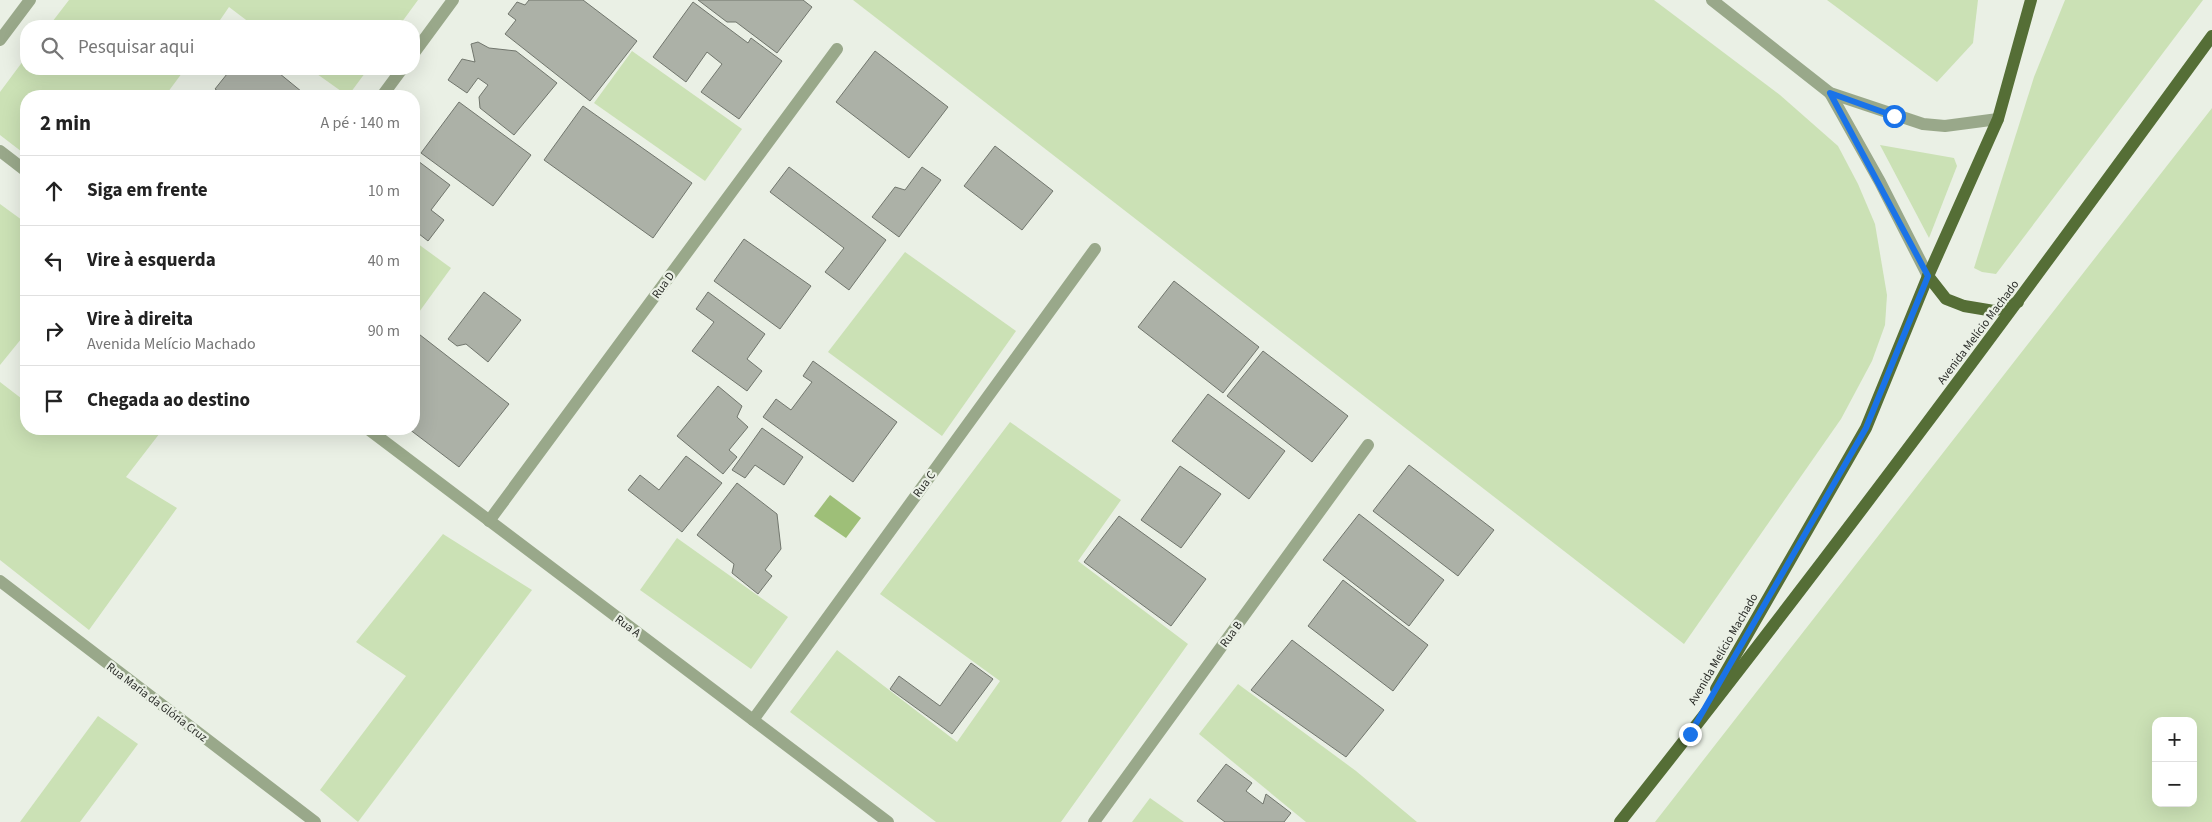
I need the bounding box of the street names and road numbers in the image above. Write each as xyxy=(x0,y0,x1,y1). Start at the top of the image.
street label: Rua D xyxy=(648,268,679,302)
street label: Avenida Melício Machado xyxy=(1934,277,2023,388)
street label: Rua C xyxy=(909,468,940,501)
street label: Avenida Melício Machado xyxy=(1684,590,1762,708)
street label: Rua A xyxy=(611,611,645,642)
street label: Rua B xyxy=(1216,618,1247,651)
street label: Rua Maria da Glória Cruz xyxy=(103,659,211,746)

